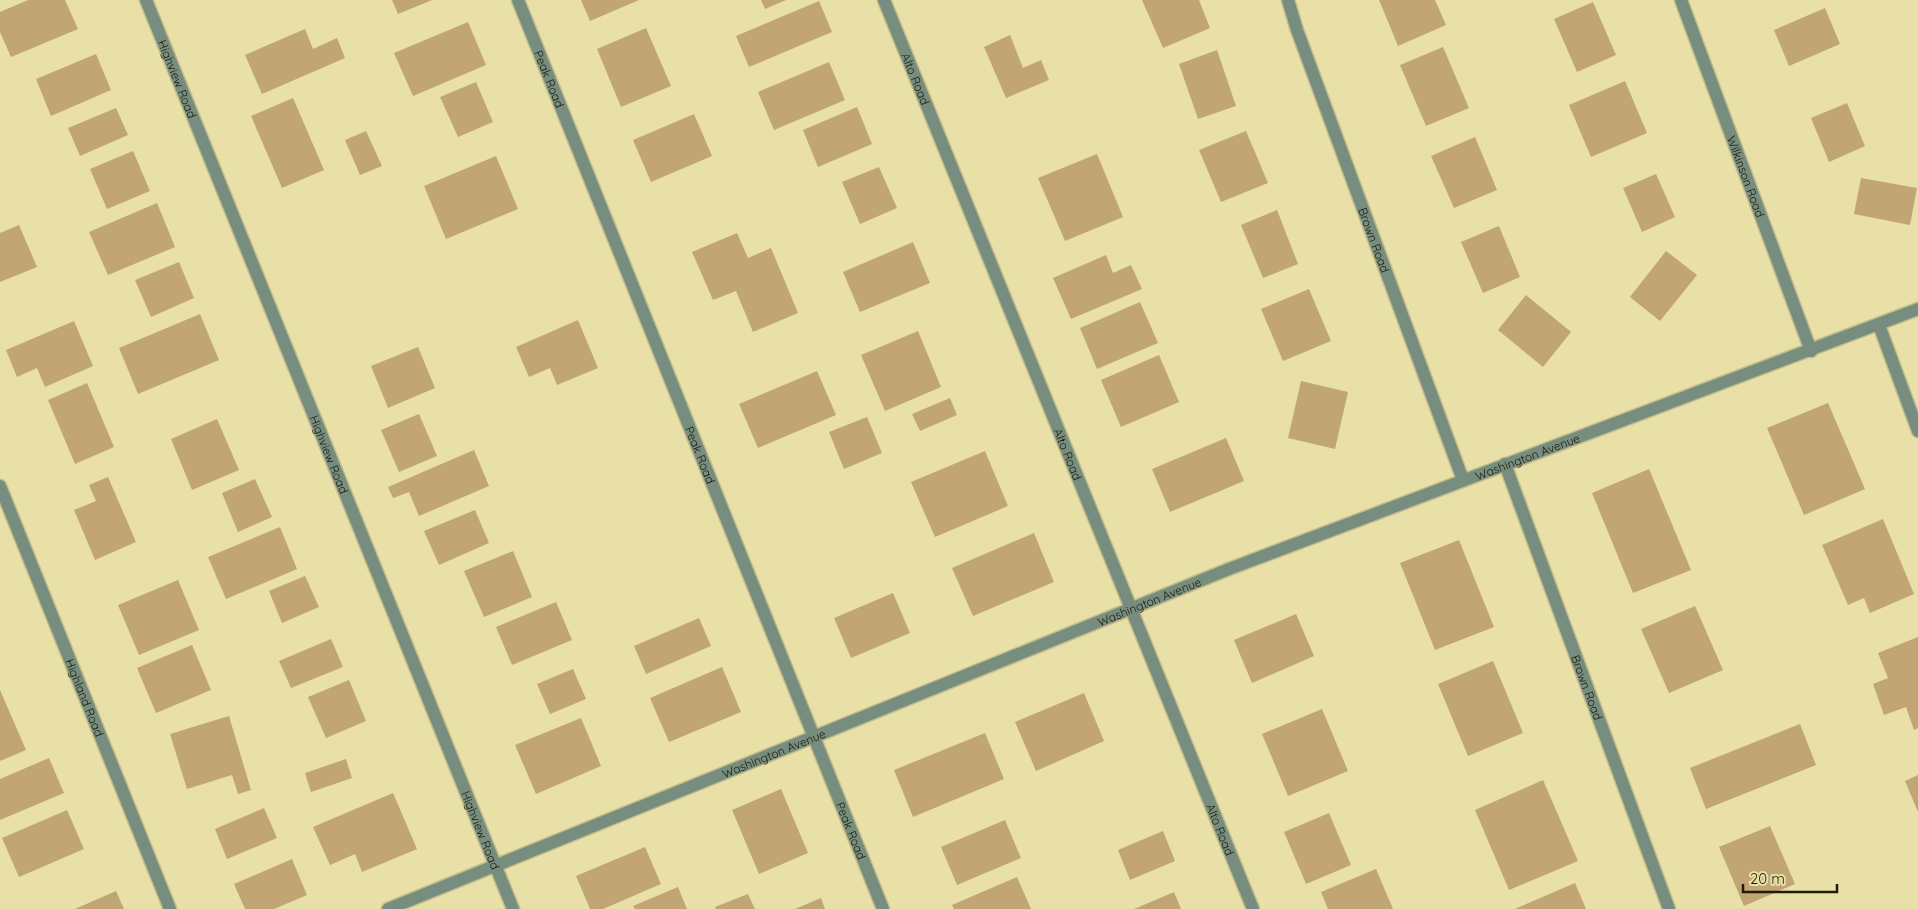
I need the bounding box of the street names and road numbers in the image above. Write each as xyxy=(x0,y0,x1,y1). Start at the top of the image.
street label: Highview Road xyxy=(155,37,200,120)
street label: Peak Road xyxy=(531,48,568,110)
street label: Alto Road xyxy=(899,51,933,107)
street label: Wilkinson Road xyxy=(1724,133,1768,219)
street label: Brown Road xyxy=(1356,205,1393,275)
street label: Highview Road xyxy=(307,413,352,496)
street label: Peak Road xyxy=(682,424,719,486)
street label: Alto Road xyxy=(1051,426,1086,482)
street label: Washington Avenue xyxy=(1473,430,1582,483)
street label: Washington Avenue xyxy=(1095,573,1204,629)
street label: Brown Road xyxy=(1568,653,1606,722)
street label: Highland Road xyxy=(63,656,107,739)
street label: Washington Avenue xyxy=(720,725,828,781)
street label: Highview Road xyxy=(459,788,504,871)
street label: Peak Road xyxy=(833,800,870,861)
street label: Alto Road xyxy=(1203,801,1238,858)

